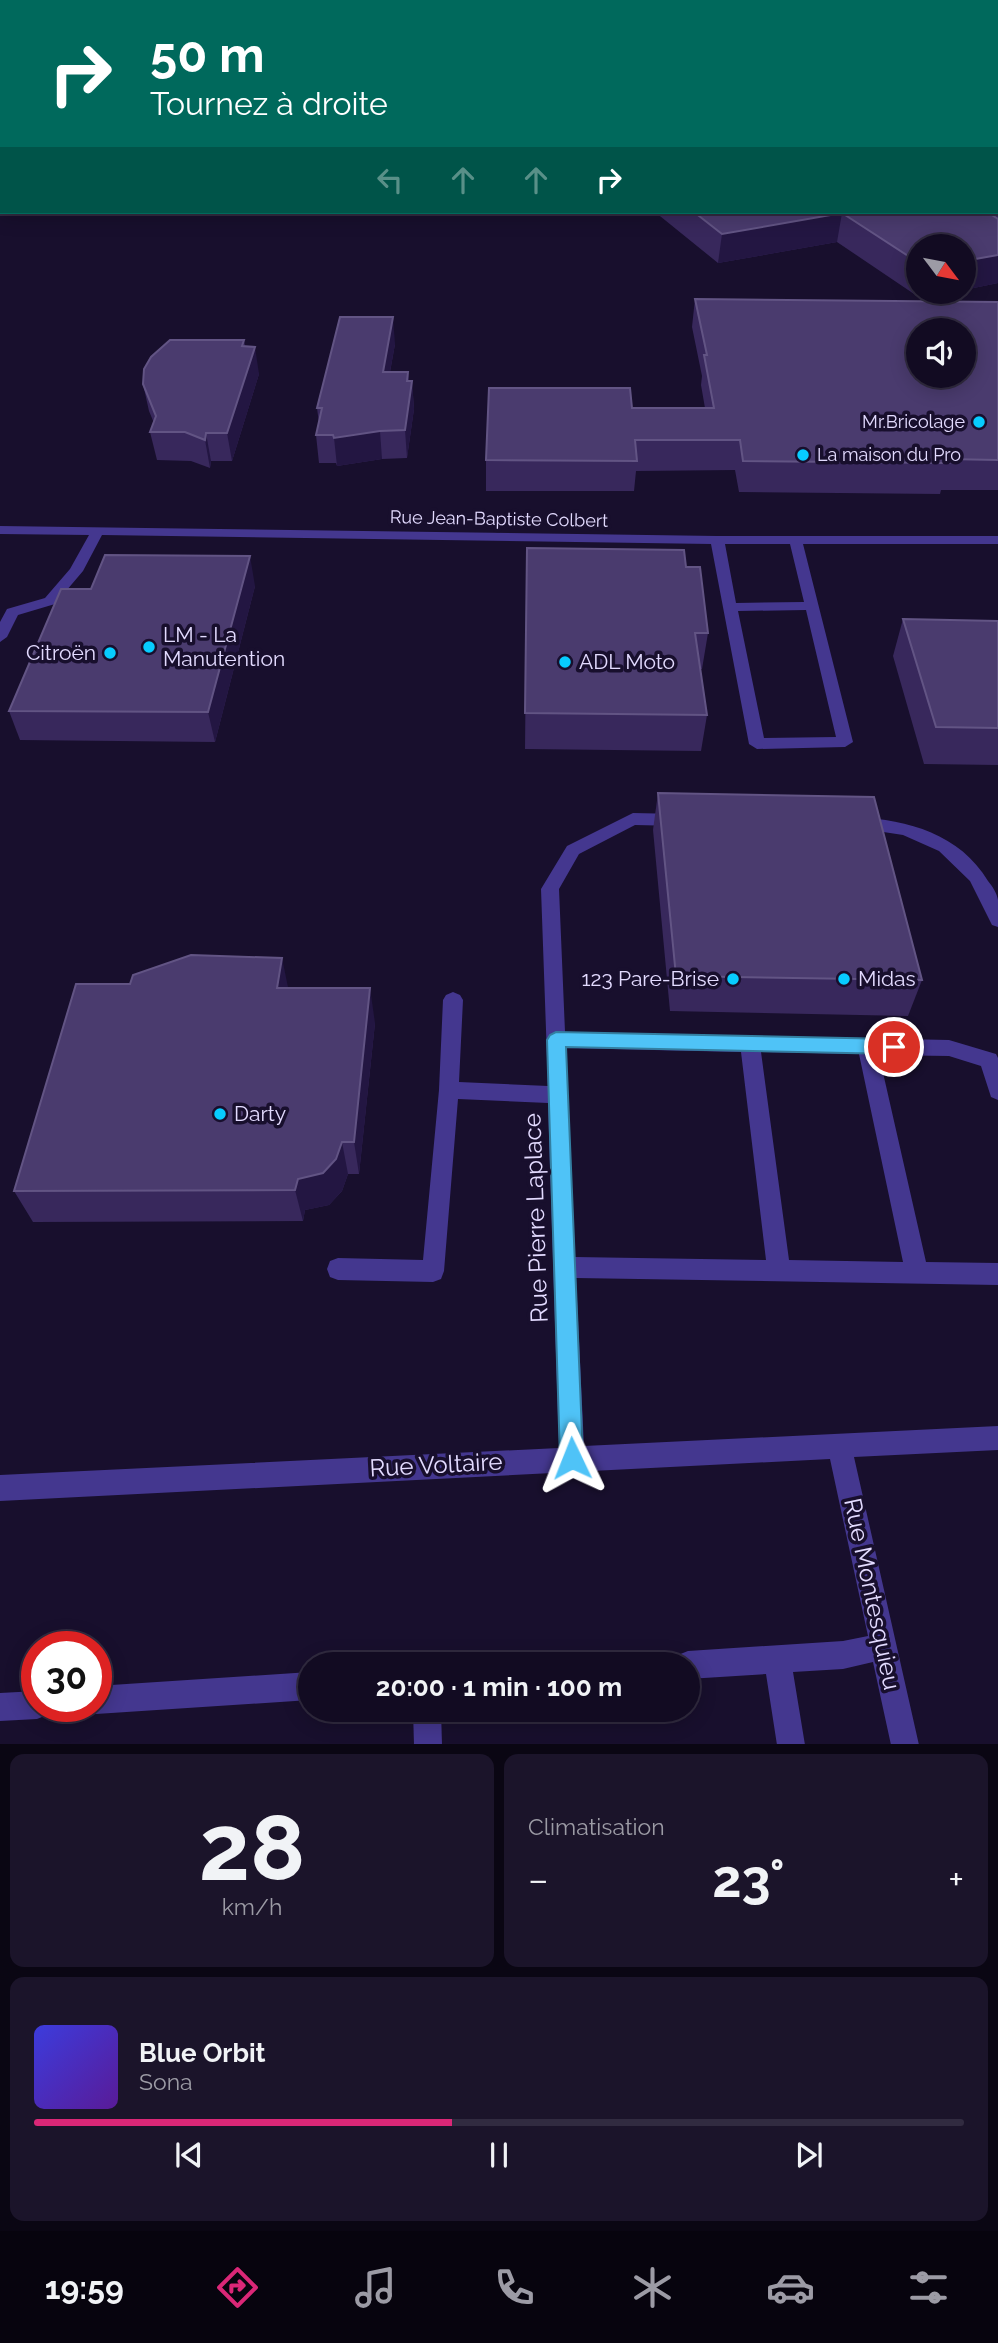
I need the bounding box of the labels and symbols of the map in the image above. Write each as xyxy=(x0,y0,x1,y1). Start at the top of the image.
north arrow xyxy=(906,234,976,304)
place label: Mr.Bricolage xyxy=(862,411,965,432)
marker: Mr.Bricolage xyxy=(971,414,987,430)
place label: La maison du Pro xyxy=(817,444,961,465)
marker: La maison du Pro xyxy=(795,447,811,463)
street label: Rue Jean-Baptiste Colbert xyxy=(390,506,608,531)
place label: LM - La Manutention xyxy=(163,622,285,671)
marker: LM - La Manutention xyxy=(141,639,157,655)
place label: Citroën xyxy=(26,640,96,665)
marker: Citroën xyxy=(102,645,118,661)
place label: ADL Moto xyxy=(579,649,675,674)
marker: ADL Moto xyxy=(557,654,573,670)
place label: 123 Pare-Brise xyxy=(581,966,719,991)
place label: Midas xyxy=(858,966,916,991)
marker: 123 Pare-Brise xyxy=(725,971,741,987)
marker: Midas xyxy=(836,971,852,987)
pin xyxy=(864,1017,924,1077)
place label: Darty xyxy=(234,1101,286,1126)
marker: Darty xyxy=(212,1106,228,1122)
street label: Rue Pierre Laplace xyxy=(517,1113,554,1323)
position arrow xyxy=(535,1421,609,1495)
street label: Rue Voltaire xyxy=(369,1447,503,1482)
street label: Rue Montesquieu xyxy=(838,1495,907,1692)
speed limit sign: 30 xyxy=(21,1631,112,1722)

